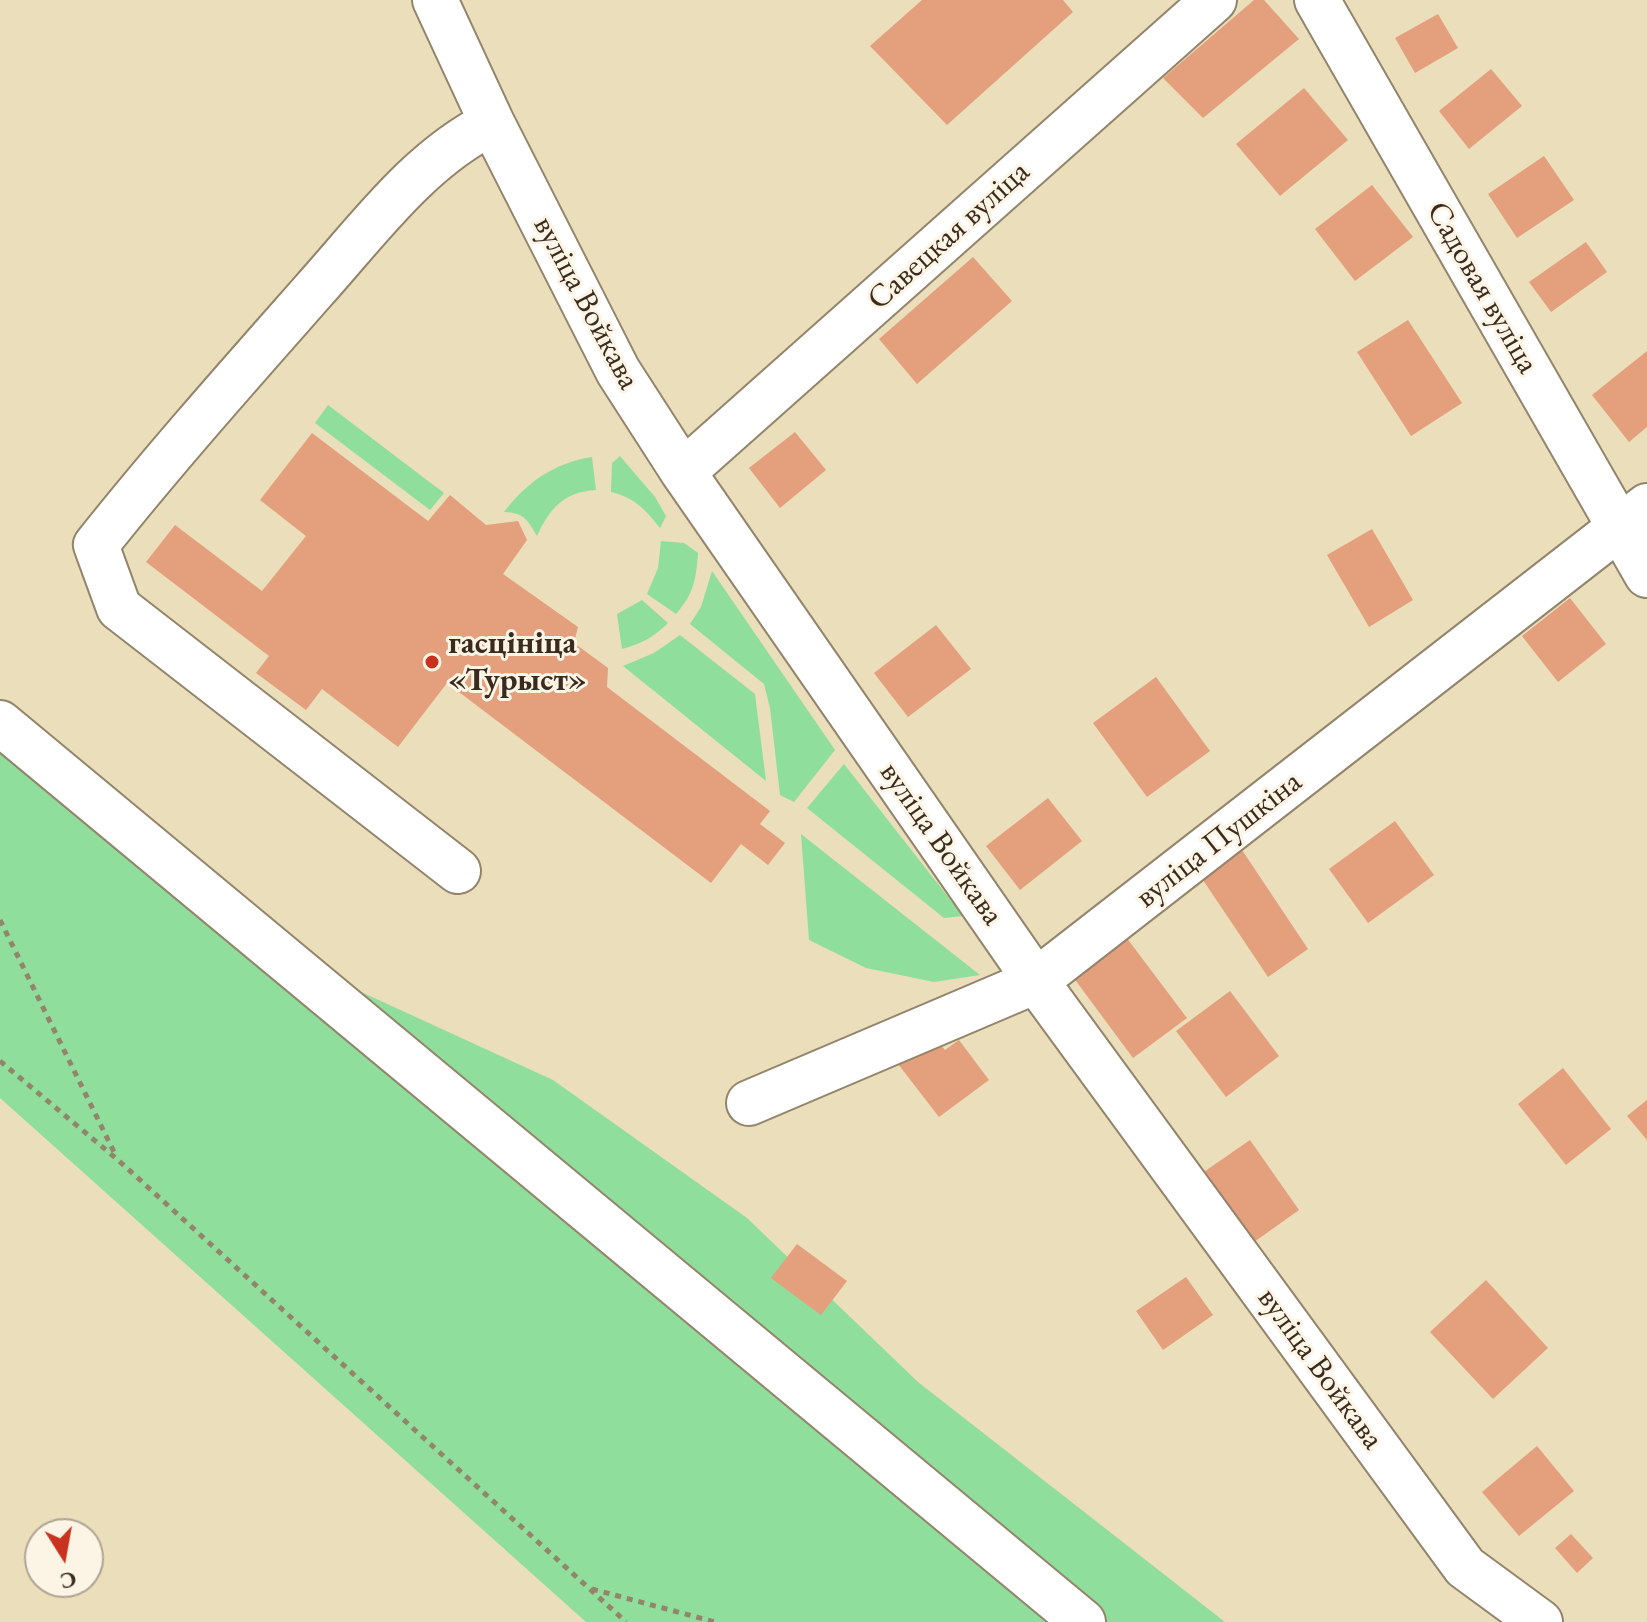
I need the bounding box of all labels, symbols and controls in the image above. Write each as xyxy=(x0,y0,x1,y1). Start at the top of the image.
street label: Савецкая вуліца xyxy=(860,153,1038,319)
street label: Садовая вуліца xyxy=(1417,195,1547,381)
street label: вуліца Войкава xyxy=(524,210,648,396)
place label: гасцініца «Турыст» xyxy=(448,625,587,700)
marker: гасцініца «Турыст» xyxy=(423,653,441,671)
street label: вуліца Войкава xyxy=(871,755,1011,933)
street label: вуліца Пушкіна xyxy=(1128,763,1310,917)
street label: вуліца Войкава xyxy=(1248,1281,1392,1457)
north arrow xyxy=(24,1518,104,1598)
text: С xyxy=(58,1564,79,1596)

